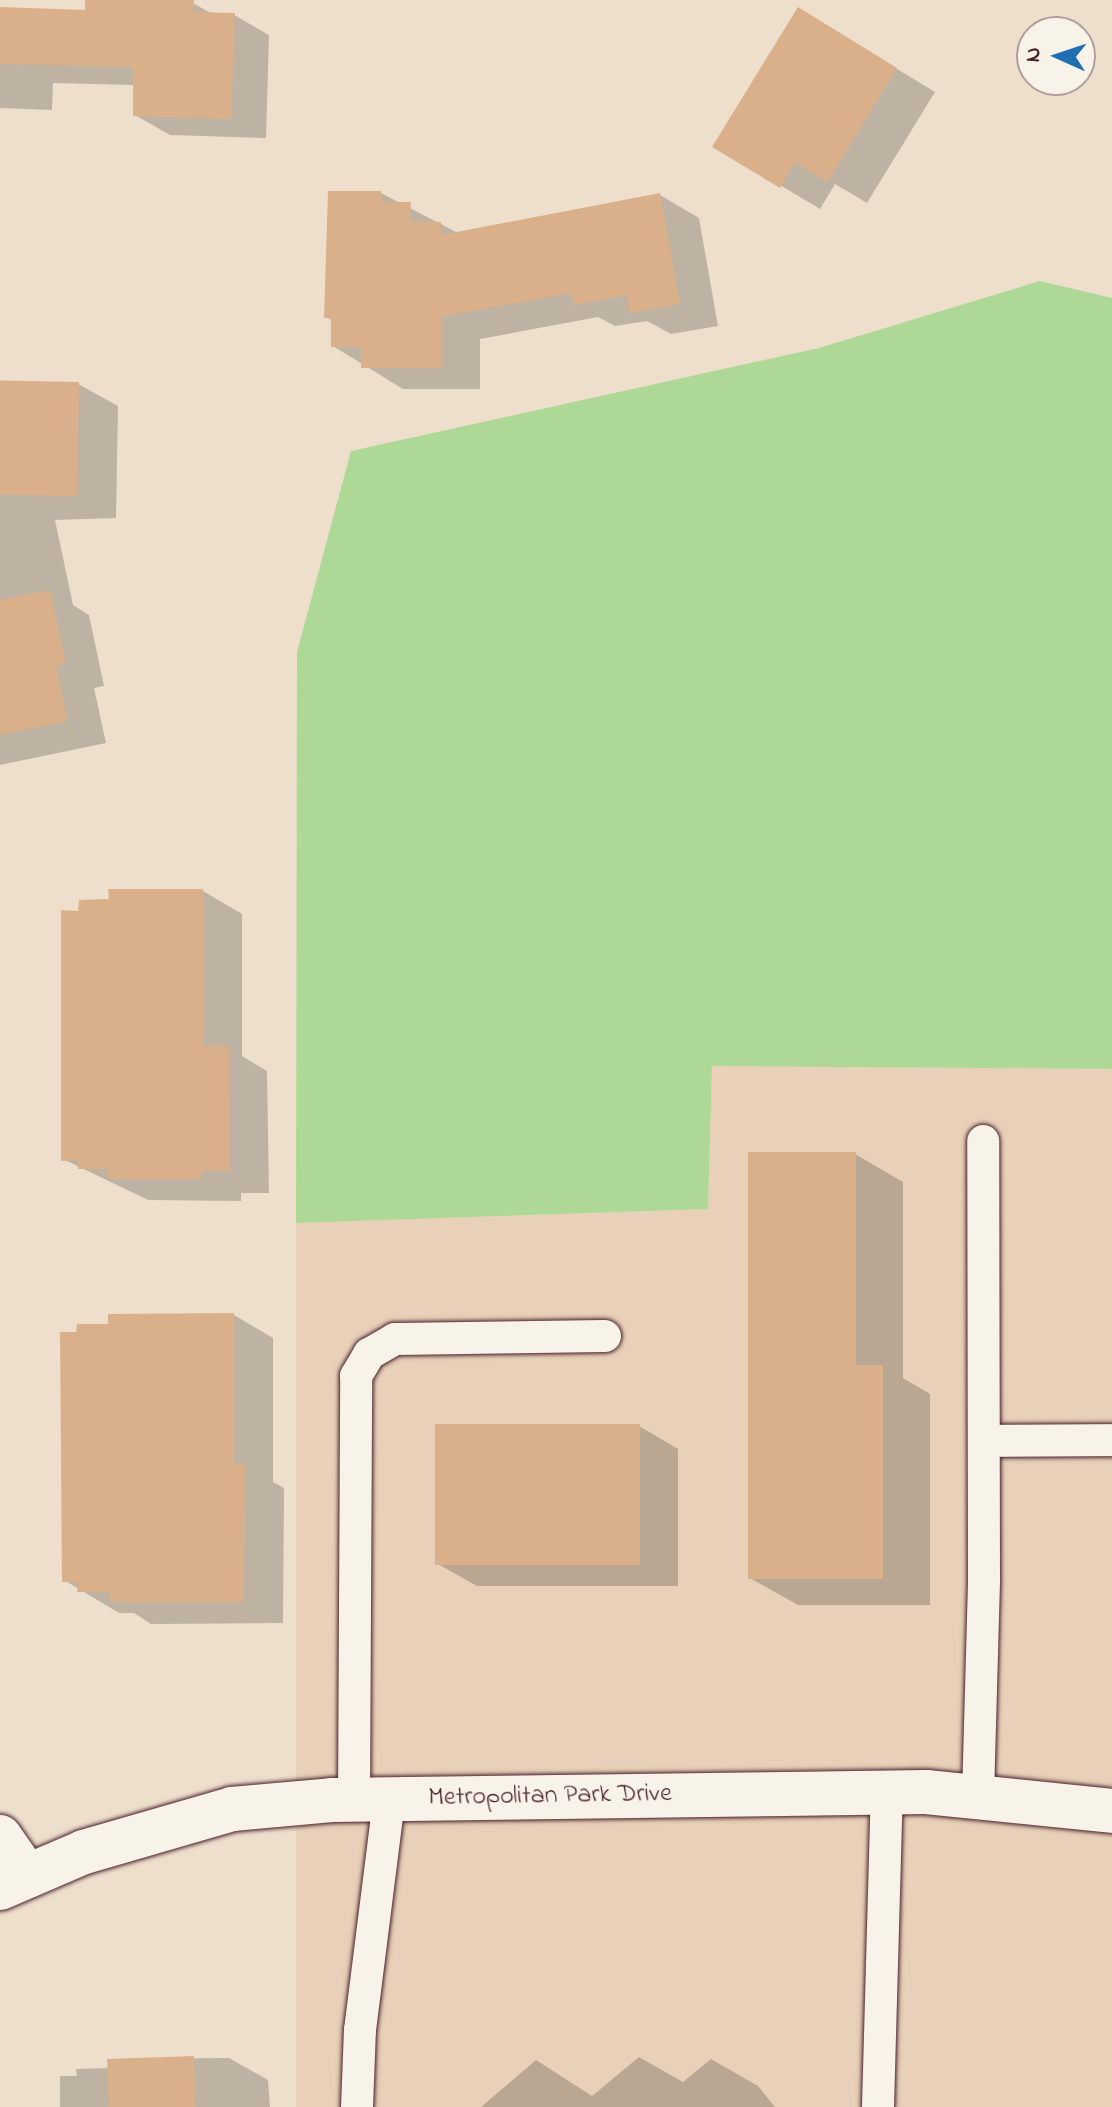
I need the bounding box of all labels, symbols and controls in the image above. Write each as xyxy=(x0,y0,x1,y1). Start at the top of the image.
north arrow xyxy=(1016,16,1096,96)
text: N xyxy=(1018,47,1050,63)
street label: Metropolitan Park Drive xyxy=(428,1779,672,1815)

